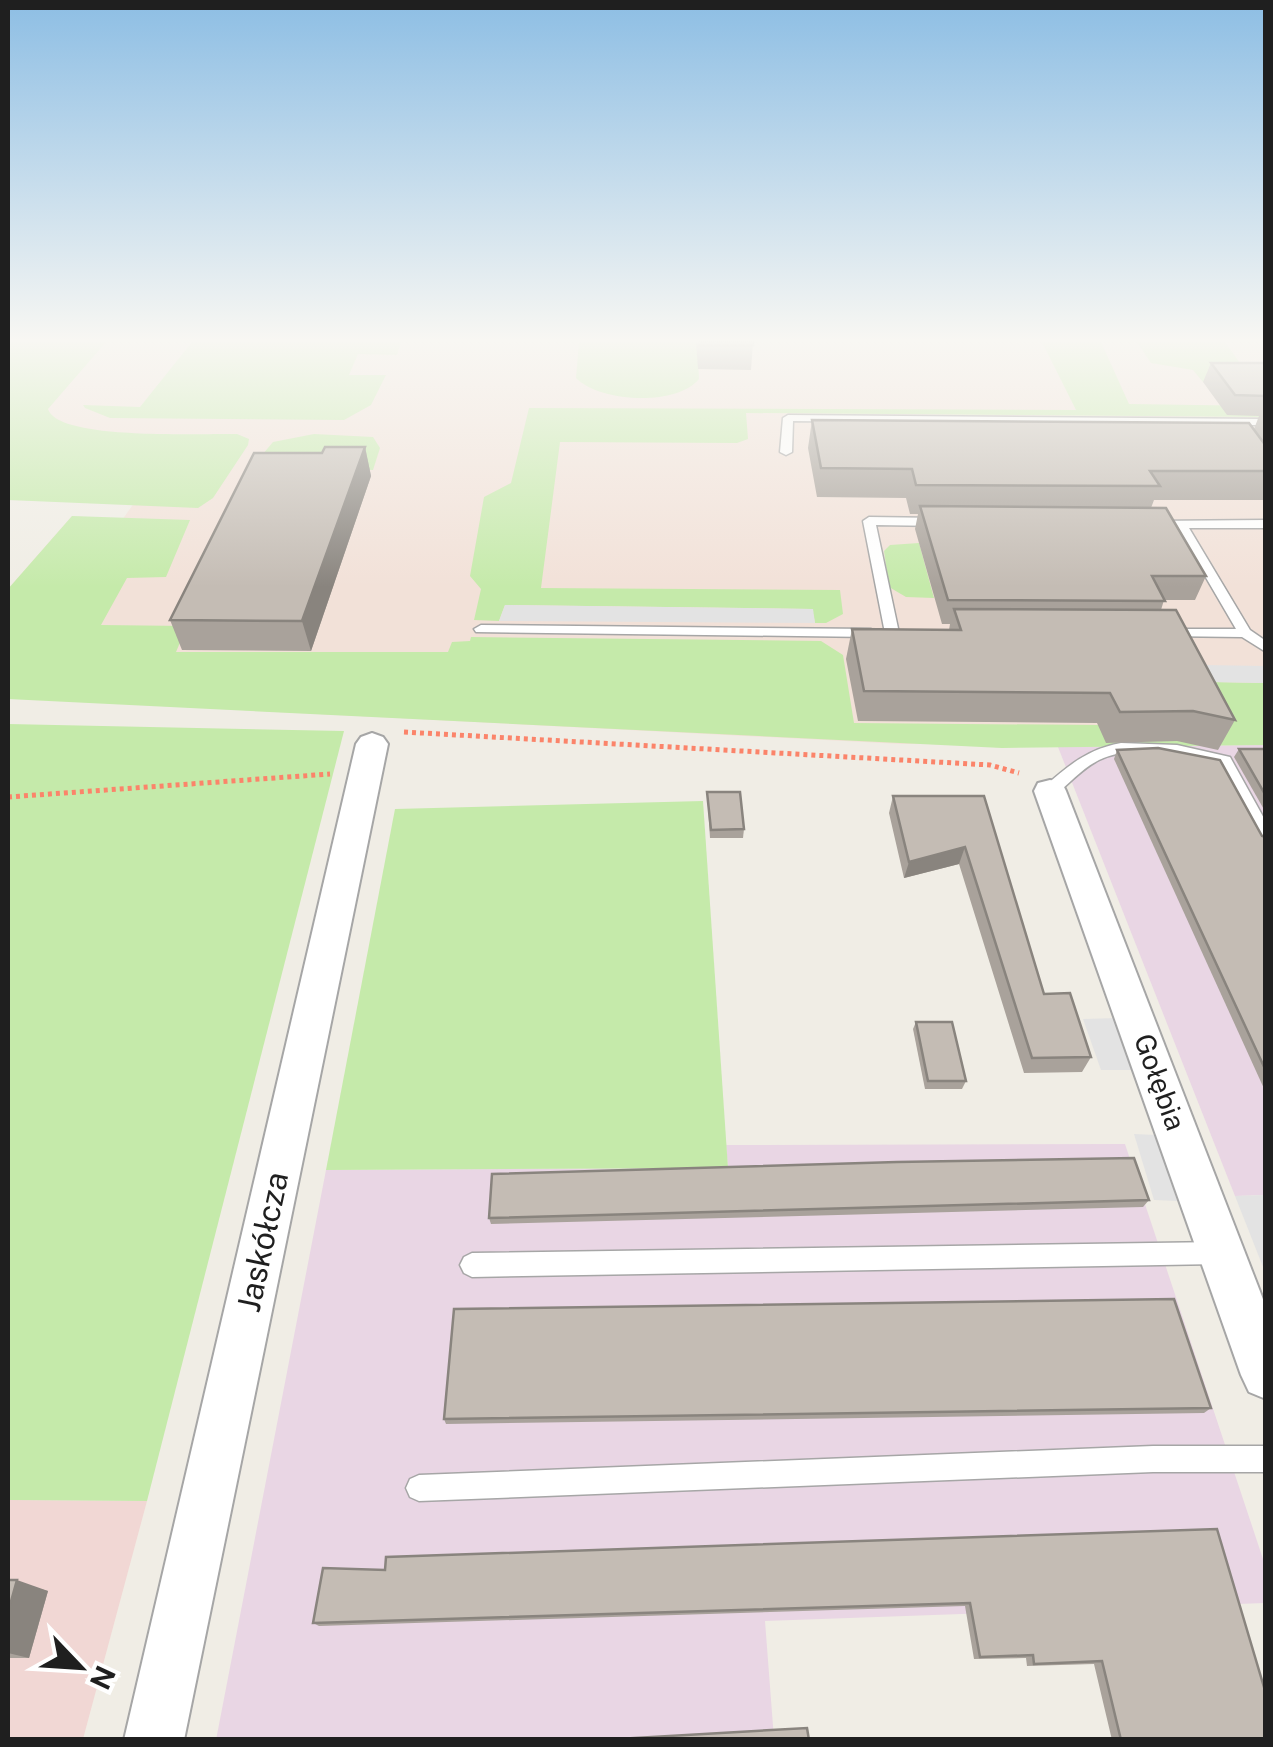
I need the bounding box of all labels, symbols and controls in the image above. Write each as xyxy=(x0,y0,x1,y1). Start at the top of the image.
street label: Gołębia xyxy=(1128,1029,1193,1135)
street label: Jaskółcza xyxy=(230,1168,295,1315)
north arrow xyxy=(30,1617,130,1717)
text: N xyxy=(84,1661,123,1695)

